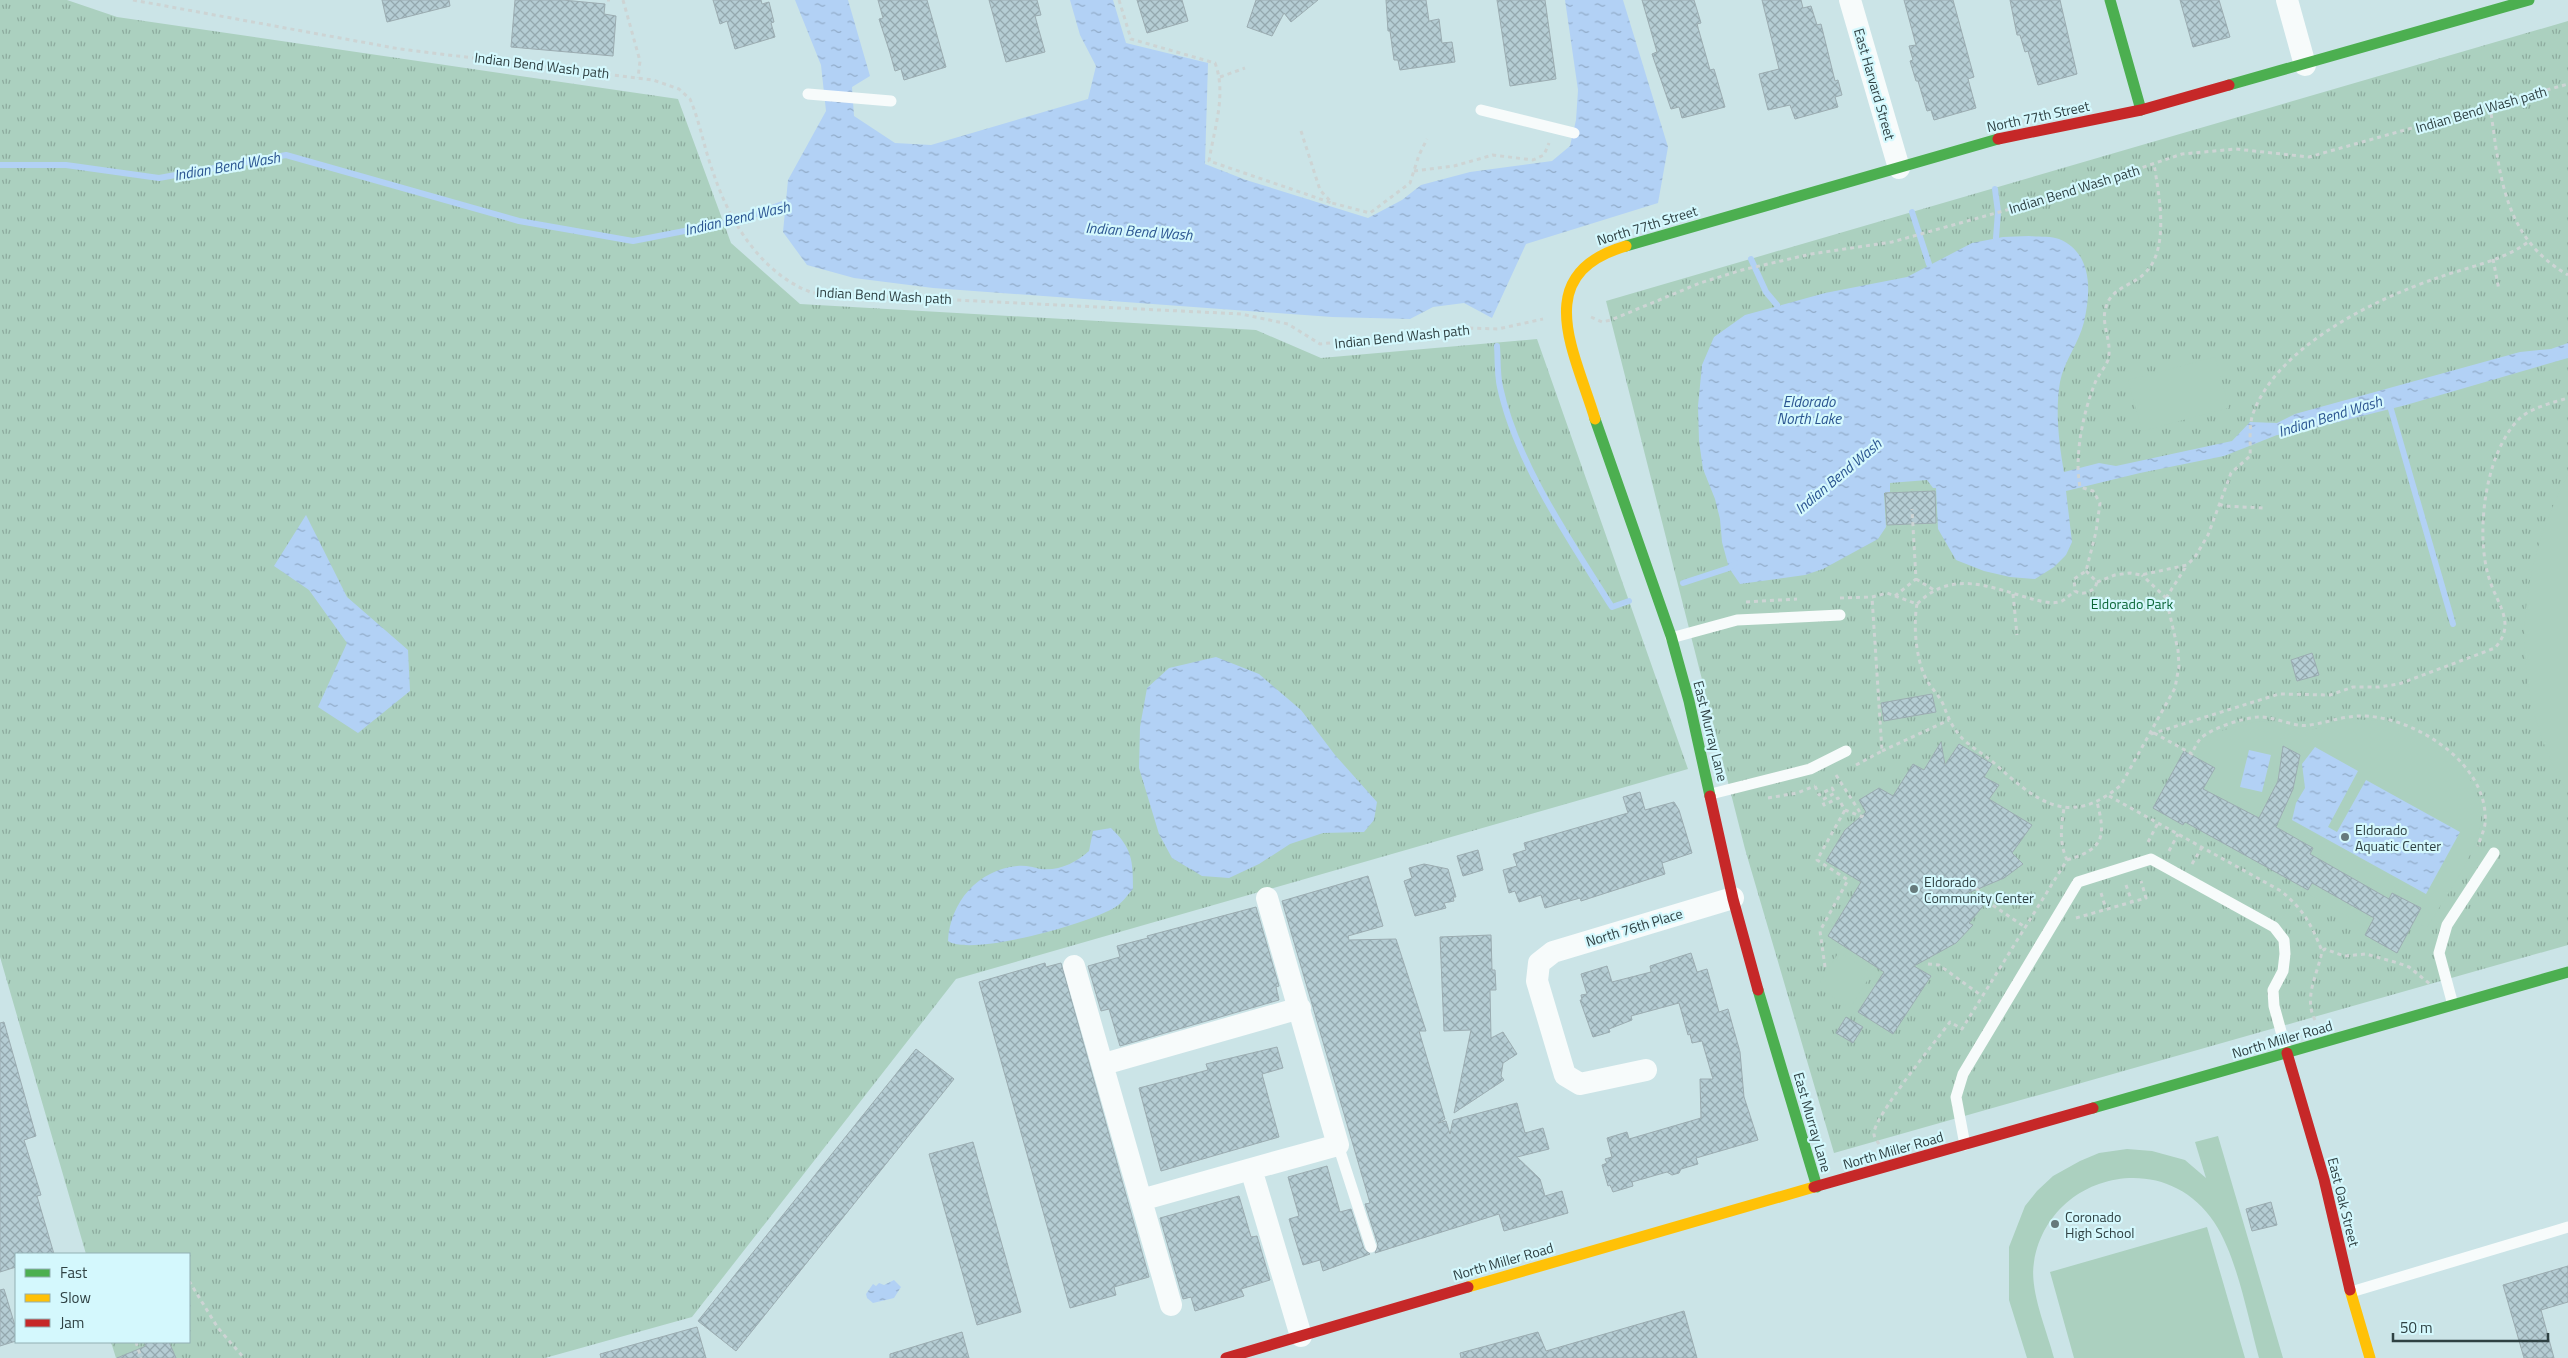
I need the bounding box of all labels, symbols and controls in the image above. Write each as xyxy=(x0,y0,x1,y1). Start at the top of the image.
street label: East Harvard Street xyxy=(1849,26,1901,142)
street label: Indian Bend Wash path xyxy=(473,46,611,84)
street label: Indian Bend Wash path xyxy=(2413,80,2549,138)
street label: North 77th Street xyxy=(1985,95,2091,137)
water label: Indian Bend Wash xyxy=(172,145,282,187)
street label: Indian Bend Wash path xyxy=(2006,159,2142,219)
water label: Indian Bend Wash xyxy=(682,195,792,241)
street label: North 77th Street xyxy=(1594,200,1700,250)
water label: Indian Bend Wash xyxy=(1085,216,1194,246)
street label: Indian Bend Wash path xyxy=(816,281,952,309)
street label: Indian Bend Wash path xyxy=(1333,318,1471,354)
water label: Indian Bend Wash xyxy=(2275,389,2385,443)
water label: Eldorado North Lake xyxy=(1777,390,1842,430)
water label: Indian Bend Wash xyxy=(1790,432,1887,519)
park label: Eldorado Park xyxy=(2091,593,2173,614)
street label: East Murray Lane xyxy=(1688,678,1734,784)
place label: Eldorado Aquatic Center xyxy=(2355,819,2441,856)
marker: Eldorado Aquatic Center xyxy=(2339,831,2351,843)
place label: Eldorado Community Center xyxy=(1924,871,2034,908)
marker: Eldorado Community Center xyxy=(1908,883,1920,895)
street label: North 76th Place xyxy=(1583,902,1685,952)
street label: North Miller Road xyxy=(2229,1015,2335,1063)
street label: East Murray Lane xyxy=(1789,1069,1837,1175)
street label: North Miller Road xyxy=(1840,1126,1946,1174)
street label: East Oak Street xyxy=(2323,1155,2365,1249)
place label: Coronado High School xyxy=(2065,1206,2135,1243)
marker: Coronado High School xyxy=(2049,1218,2061,1230)
street label: North Miller Road xyxy=(1450,1237,1556,1285)
legend xyxy=(15,1253,190,1343)
text: Fast xyxy=(60,1261,88,1284)
text: Slow xyxy=(60,1286,91,1309)
scale bar xyxy=(2393,1310,2548,1342)
text: Jam xyxy=(60,1311,84,1334)
text: 50 m xyxy=(2400,1316,2433,1339)

